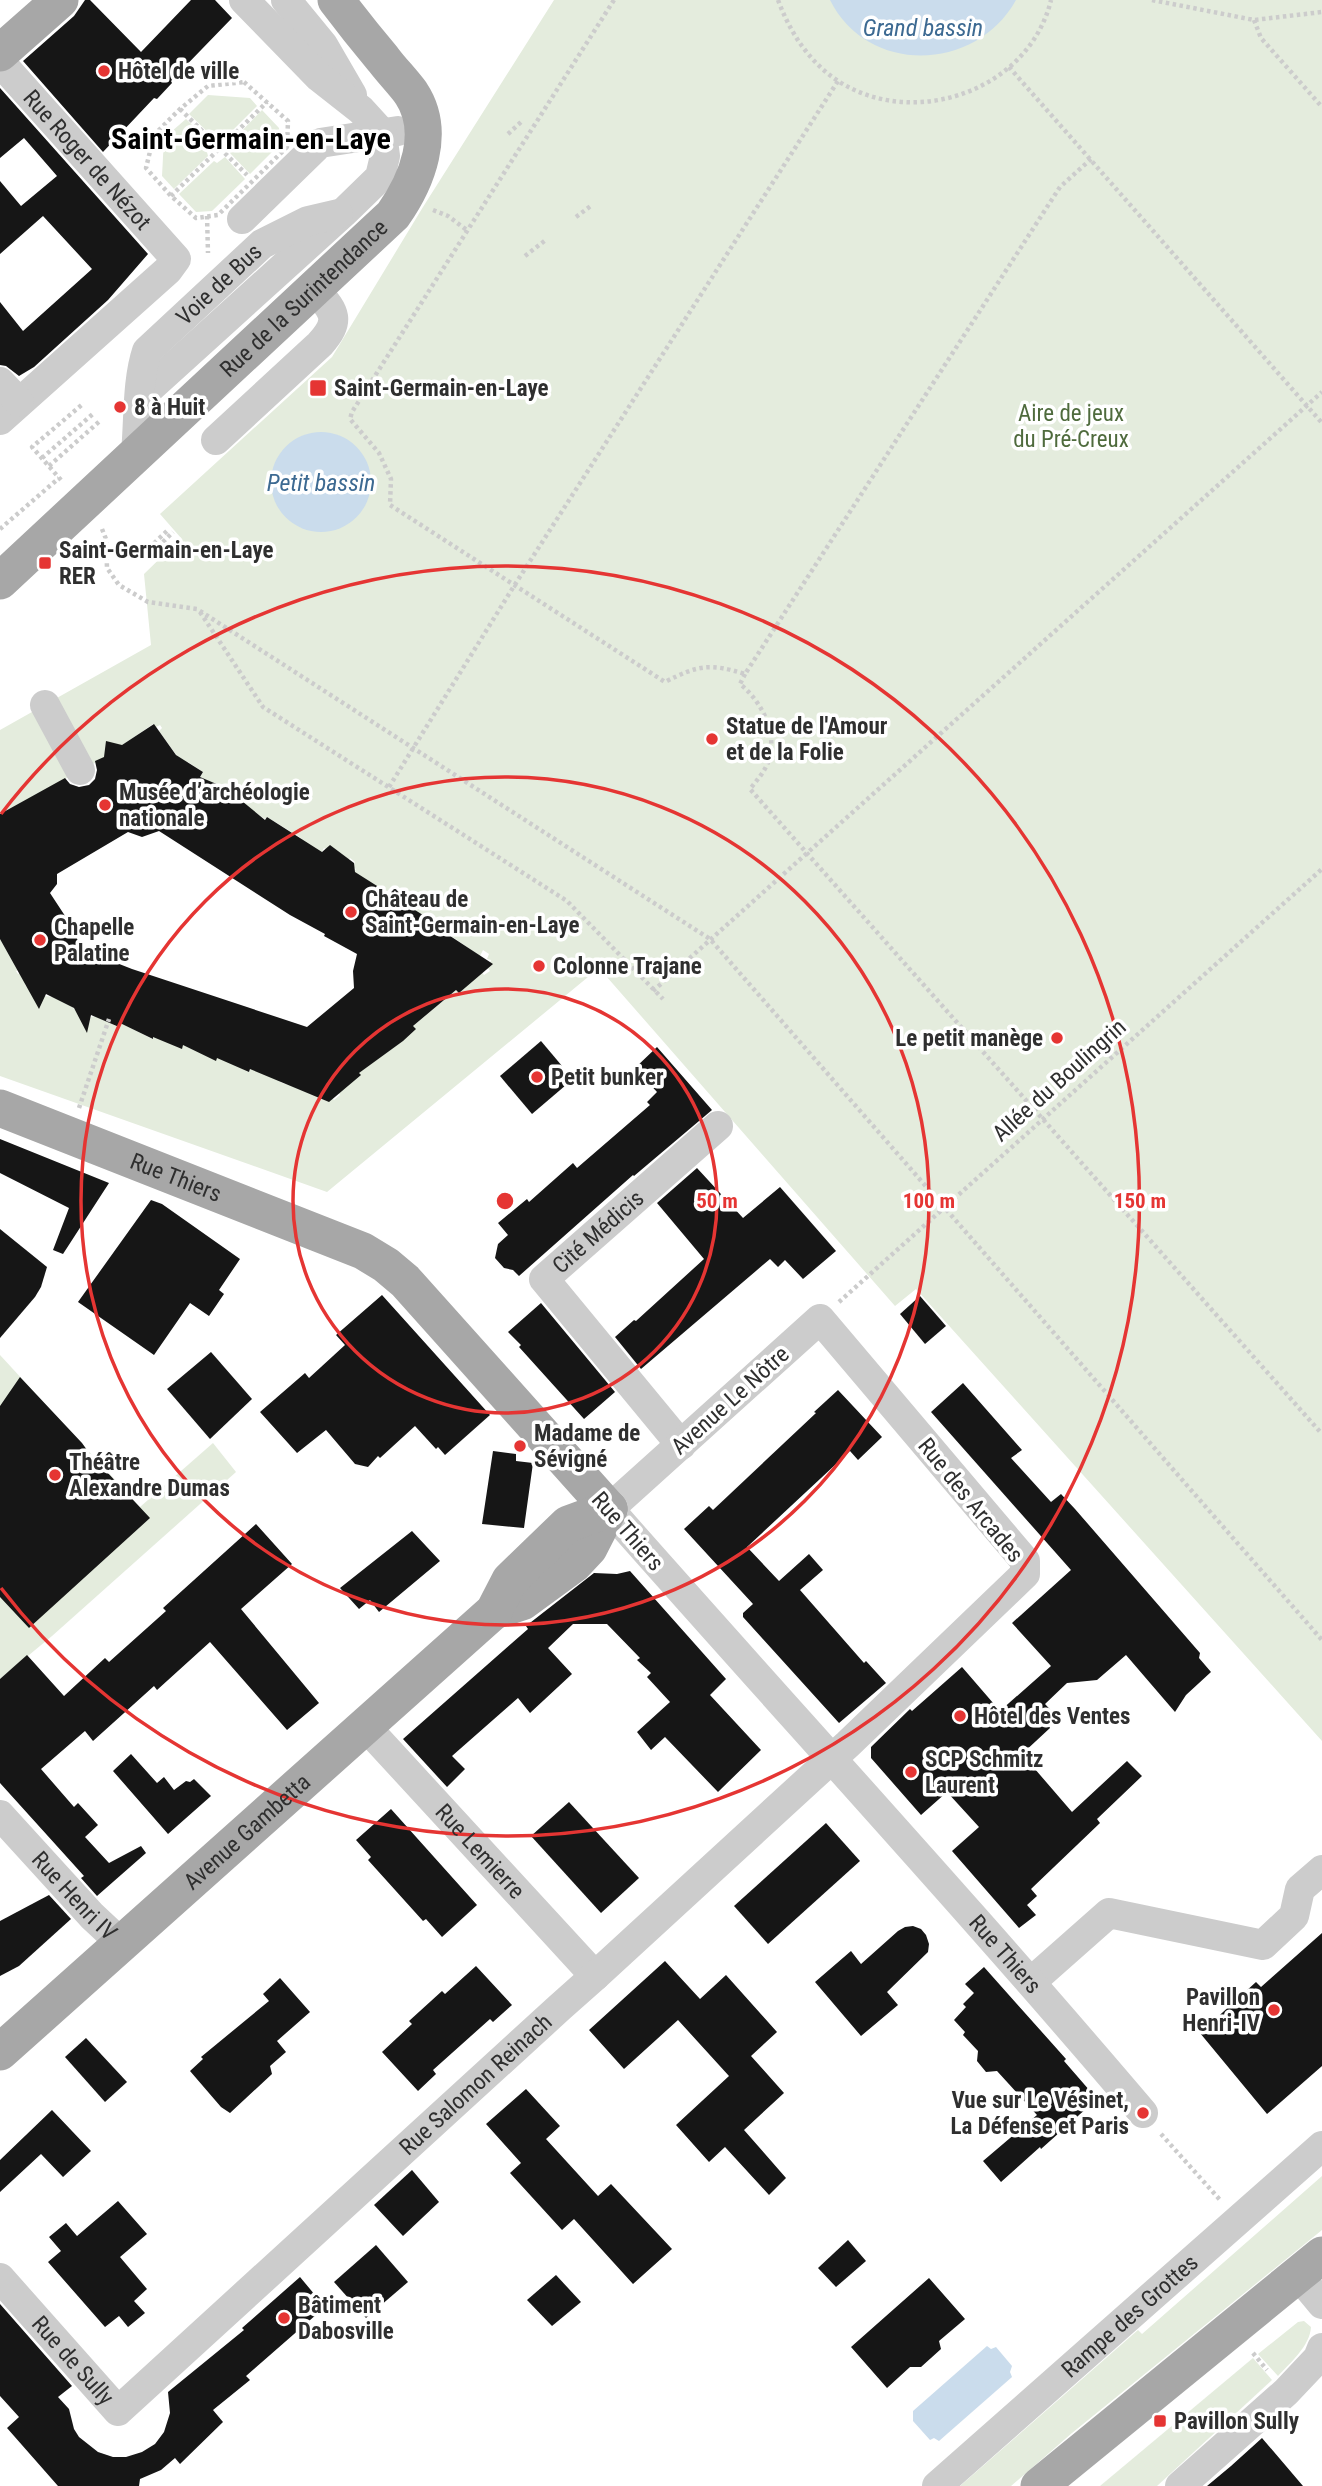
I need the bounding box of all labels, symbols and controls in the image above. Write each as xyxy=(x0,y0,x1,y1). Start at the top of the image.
water label: Grand bassin xyxy=(863,14,983,42)
place label: Hôtel de ville xyxy=(118,58,239,85)
marker: Hôtel de ville xyxy=(96,63,112,79)
street label: Rue Roger de Nézot xyxy=(17,85,156,236)
district label: Saint-Germain-en-Laye xyxy=(111,121,391,156)
street label: Rue de la Surintendance xyxy=(215,214,393,383)
street label: Voie de Bus xyxy=(171,238,268,331)
place label: Saint-Germain-en-Laye xyxy=(334,375,549,402)
marker: Saint-Germain-en-Laye xyxy=(308,378,328,398)
place label: 8 à Huit xyxy=(134,394,205,421)
marker: 8 à Huit xyxy=(112,399,128,415)
park label: Aire de jeux du Pré-Creux xyxy=(1013,400,1129,453)
water label: Petit bassin xyxy=(267,469,375,497)
place label: Saint-Germain-en-Laye RER xyxy=(59,537,274,590)
marker: Saint-Germain-en-Laye RER xyxy=(37,555,53,571)
place label: Statue de l'Amour et de la Folie xyxy=(726,713,888,766)
marker: Statue de l'Amour et de la Folie xyxy=(704,731,720,747)
place label: Musée d’archéologie nationale xyxy=(119,779,310,832)
marker: Musée d’archéologie nationale xyxy=(97,797,113,813)
place label: Château de Saint-Germain-en-Laye xyxy=(365,886,580,939)
marker: Château de Saint-Germain-en-Laye xyxy=(343,904,359,920)
place label: Chapelle Palatine xyxy=(54,914,134,967)
marker: Chapelle Palatine xyxy=(32,932,48,948)
place label: Colonne Trajane xyxy=(553,953,702,980)
marker: Colonne Trajane xyxy=(531,958,547,974)
street label: Allée du Boulingrin xyxy=(987,1013,1132,1147)
place label: Le petit manège xyxy=(895,1025,1043,1052)
marker: Le petit manège xyxy=(1049,1030,1065,1046)
place label: Petit bunker xyxy=(551,1064,664,1091)
marker: Petit bunker xyxy=(529,1069,545,1085)
street label: Rue Thiers xyxy=(126,1148,225,1208)
street label: Cité Médicis xyxy=(547,1185,649,1279)
centre of rings xyxy=(493,1189,517,1213)
text: 50 m xyxy=(696,1189,738,1213)
text: 100 m xyxy=(903,1189,955,1213)
text: 150 m xyxy=(1114,1189,1166,1213)
street label: Avenue Le Nôtre xyxy=(666,1341,795,1460)
place label: Madame de Sévigné xyxy=(534,1420,640,1473)
street label: Rue des Arcades xyxy=(912,1433,1029,1568)
marker: Madame de Sévigné xyxy=(512,1438,528,1454)
place label: Théâtre Alexandre Dumas xyxy=(69,1449,230,1502)
marker: Théâtre Alexandre Dumas xyxy=(47,1467,63,1483)
street label: Rue Thiers xyxy=(586,1486,669,1576)
place label: Hôtel des Ventes xyxy=(974,1703,1131,1730)
marker: Hôtel des Ventes xyxy=(952,1708,968,1724)
place label: SCP Schmitz Laurent xyxy=(925,1746,1044,1799)
marker: SCP Schmitz Laurent xyxy=(903,1764,919,1780)
street label: Avenue Gambetta xyxy=(178,1769,316,1895)
street label: Rue Lemierre xyxy=(429,1798,530,1904)
street label: Rue Henri IV xyxy=(26,1846,122,1946)
street label: Rue Thiers xyxy=(963,1909,1047,1999)
place label: Pavillon Henri-IV xyxy=(1182,1984,1261,2037)
marker: Pavillon Henri-IV xyxy=(1266,2002,1282,2018)
street label: Rue Salomon Reinach xyxy=(394,2008,557,2161)
place label: Vue sur Le Vésinet, La Défense et Paris xyxy=(951,2087,1129,2140)
marker: Vue sur Le Vésinet, La Défense et Paris xyxy=(1135,2105,1151,2121)
street label: Rampe des Grottes xyxy=(1056,2249,1204,2384)
place label: Bâtiment Dabosville xyxy=(298,2292,394,2345)
street label: Rue de Sully xyxy=(26,2310,120,2411)
marker: Bâtiment Dabosville xyxy=(276,2310,292,2326)
place label: Pavillon Sully xyxy=(1174,2408,1300,2435)
marker: Pavillon Sully xyxy=(1152,2413,1168,2429)

